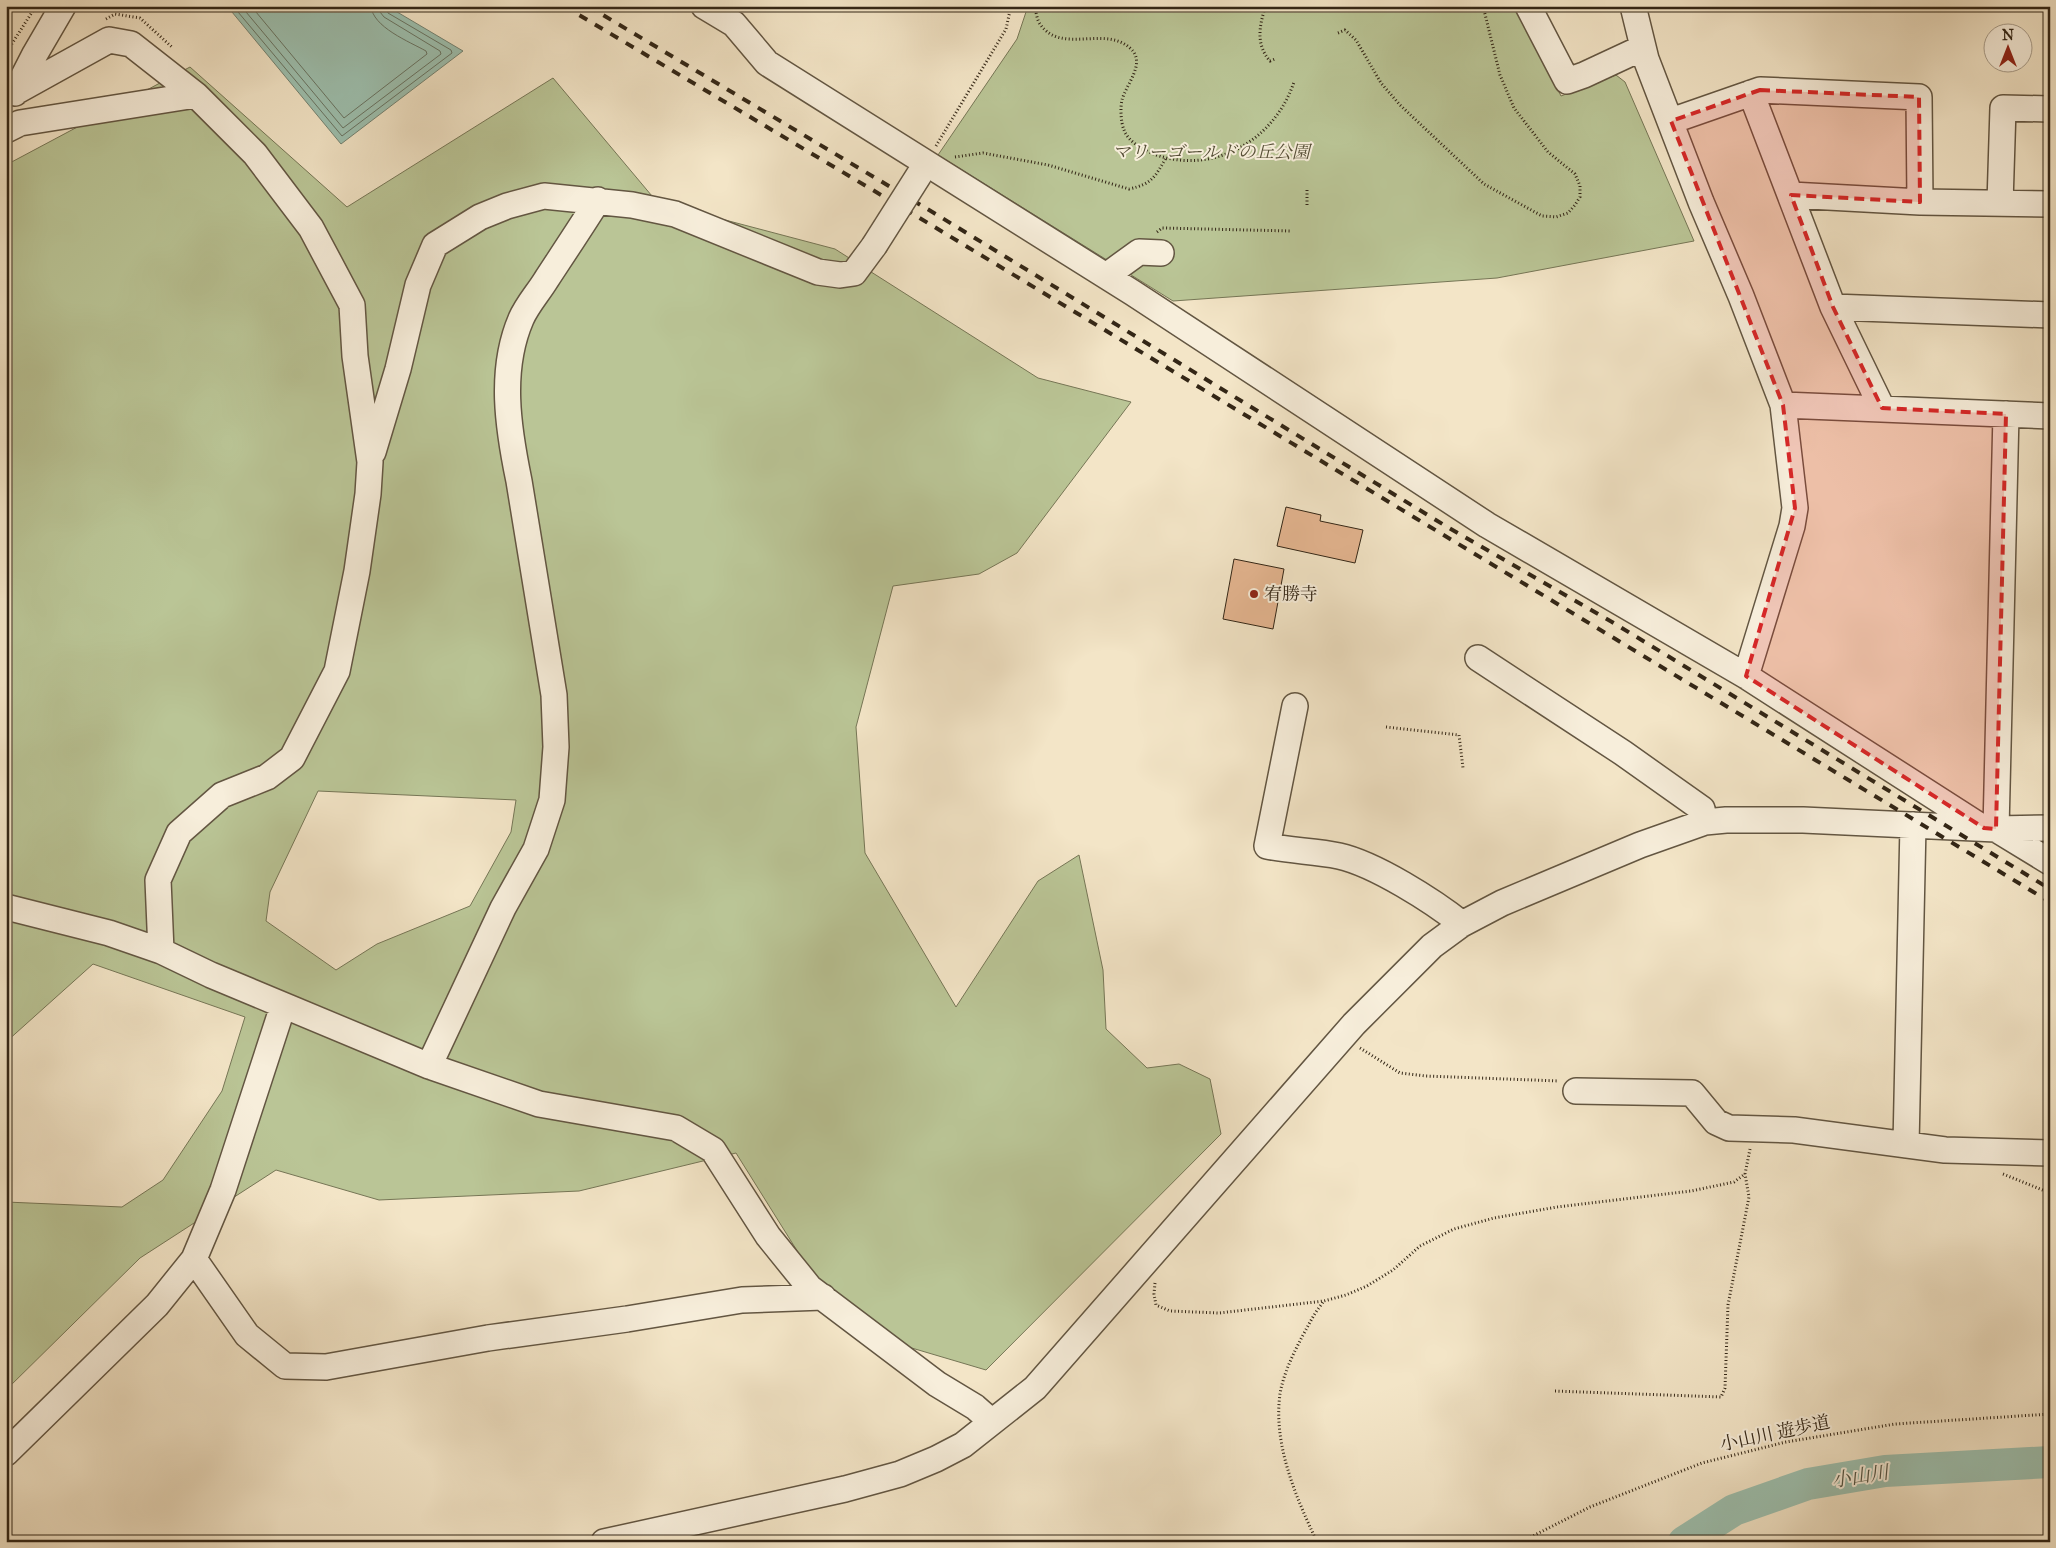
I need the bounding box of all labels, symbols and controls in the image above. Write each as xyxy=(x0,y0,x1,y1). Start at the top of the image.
north arrow xyxy=(1984,22,2034,72)
text: N xyxy=(2002,27,2014,44)
park label: マリーゴールドの丘公園 xyxy=(1112,141,1313,163)
place label: 宥勝寺 xyxy=(1264,583,1318,605)
marker: 宥勝寺 xyxy=(1248,588,1260,600)
street label: 小山川 遊歩道 xyxy=(1718,1411,1832,1455)
water label: 小山川 xyxy=(1830,1460,1892,1492)

